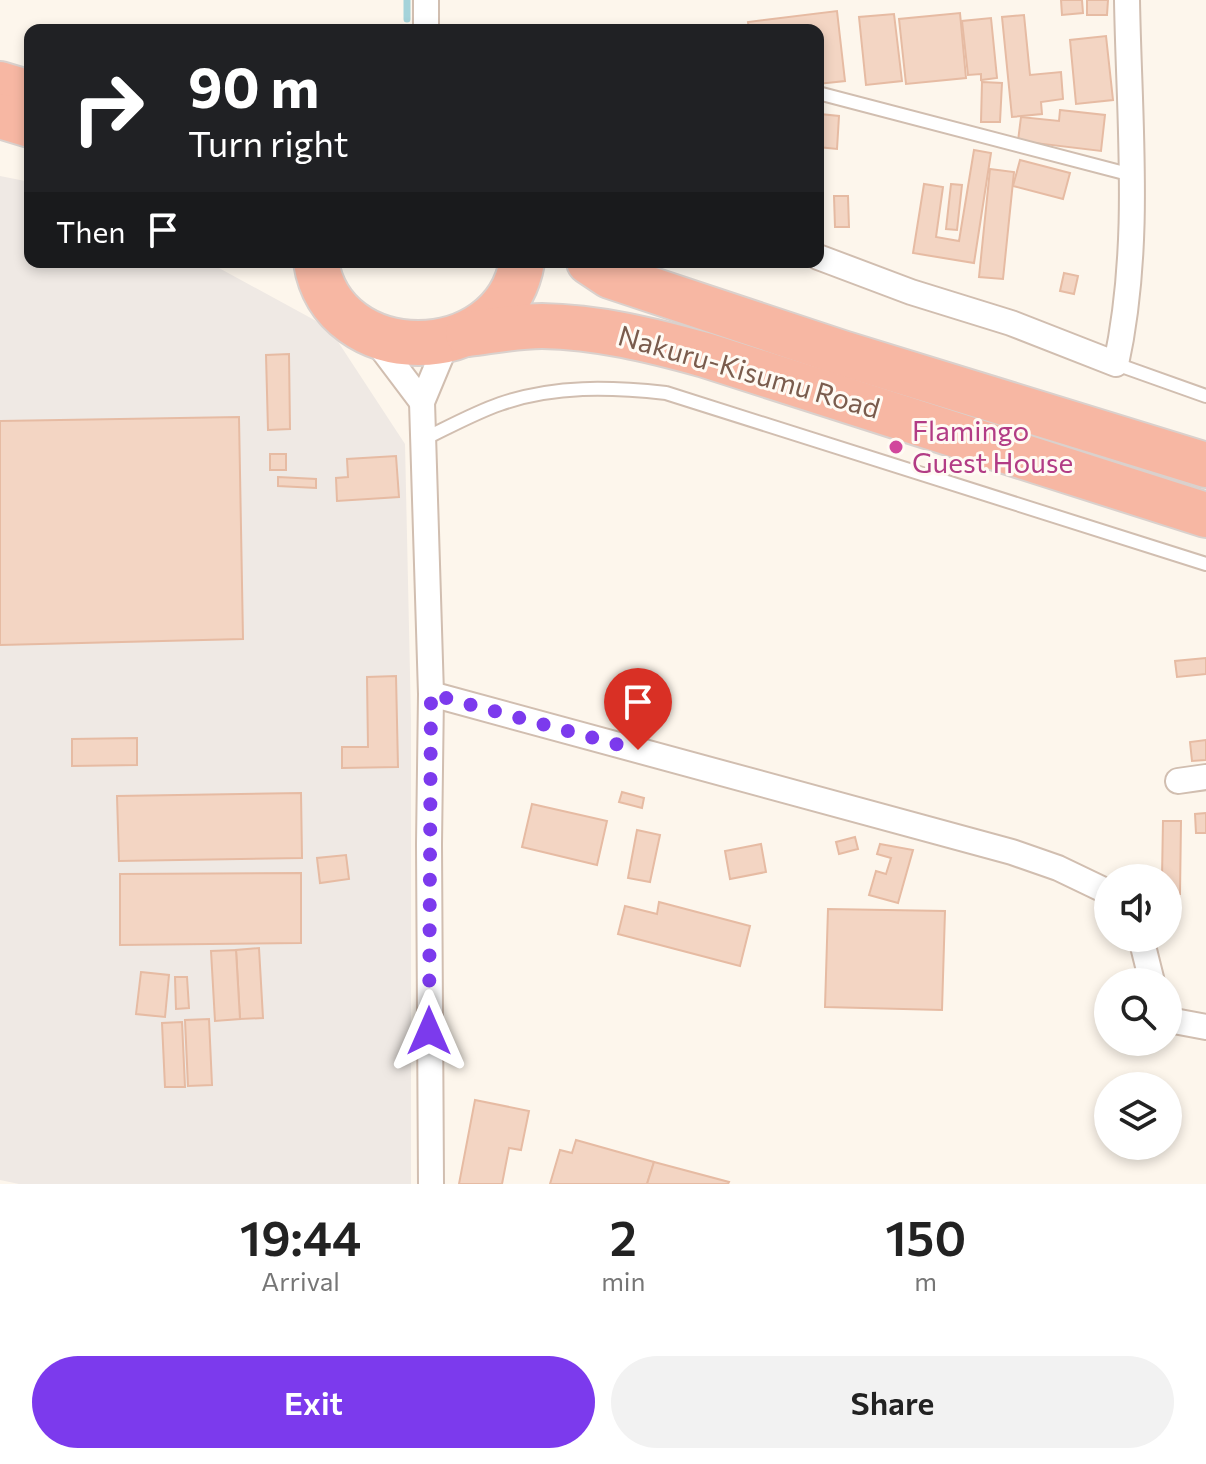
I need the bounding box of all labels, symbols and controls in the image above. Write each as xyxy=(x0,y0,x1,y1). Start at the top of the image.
text: 90 m xyxy=(188,51,319,120)
icon: right xyxy=(56,56,160,160)
text: Turn right xyxy=(188,120,349,164)
icon: arrive xyxy=(141,208,185,252)
text: Then xyxy=(56,212,125,249)
street label: Nakuru-Kisumu Road xyxy=(615,317,884,425)
place label: Flamingo Guest House xyxy=(912,413,1073,479)
marker: Flamingo Guest House xyxy=(887,438,905,456)
pin xyxy=(604,668,672,750)
icon: arrive xyxy=(616,680,660,724)
map controls xyxy=(1094,864,1182,1160)
button: sound xyxy=(1094,864,1182,952)
button: search xyxy=(1094,968,1182,1056)
position arrow xyxy=(387,989,471,1073)
button: layers xyxy=(1094,1072,1182,1160)
text: 19:44 xyxy=(240,1207,361,1266)
text: 2 xyxy=(610,1207,637,1266)
text: 150 xyxy=(885,1207,966,1266)
text: Arrival xyxy=(261,1265,340,1296)
text: min xyxy=(601,1265,645,1296)
text: m xyxy=(914,1265,937,1296)
button: Exit xyxy=(32,1356,595,1448)
button: Share xyxy=(611,1356,1174,1448)

